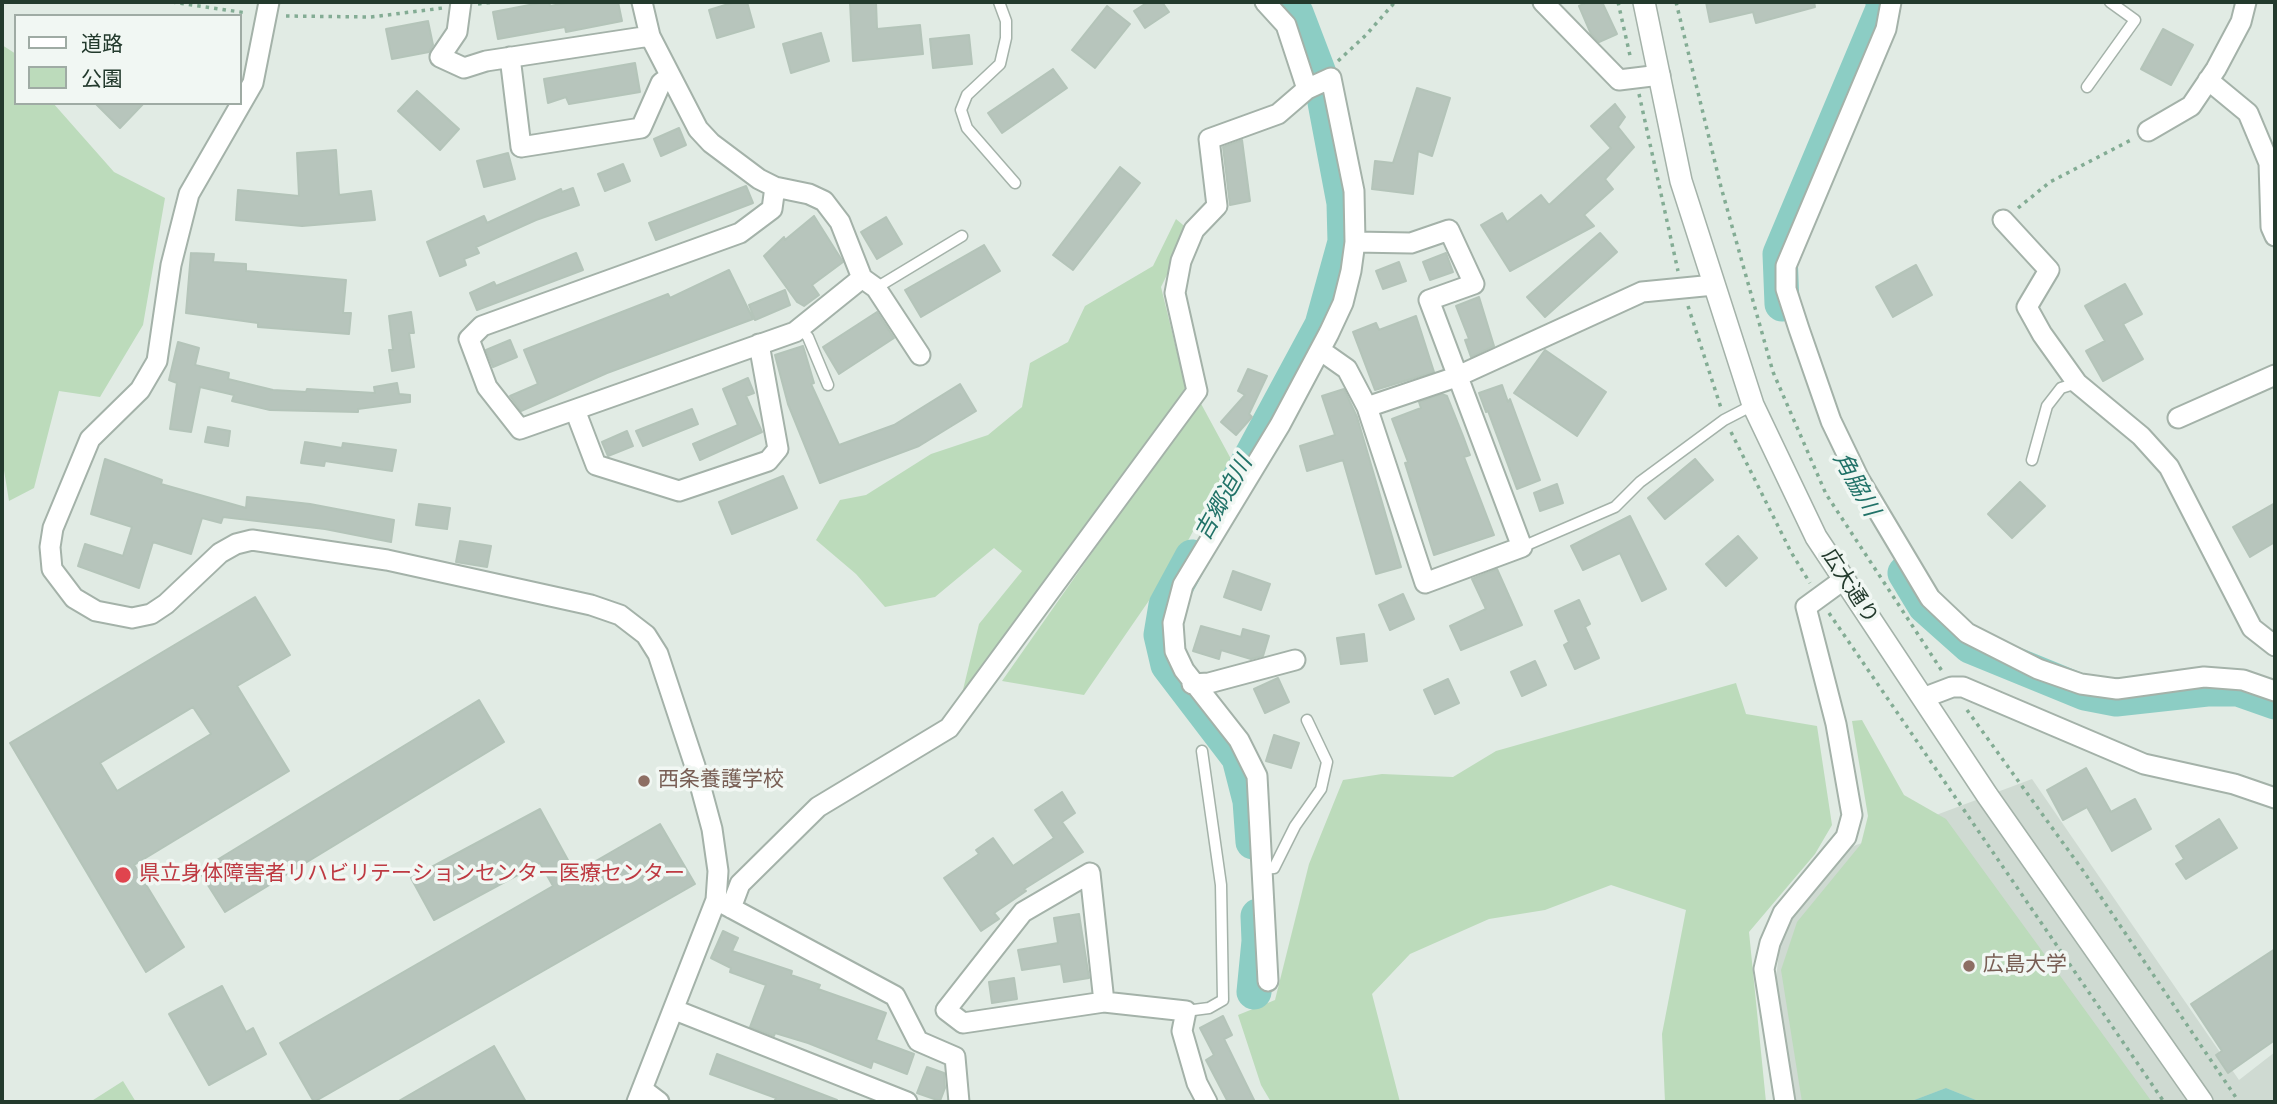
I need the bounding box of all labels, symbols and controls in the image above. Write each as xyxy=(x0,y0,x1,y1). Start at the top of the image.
legend xyxy=(14,14,242,105)
text: 道路 xyxy=(81,27,123,59)
text: 公園 xyxy=(81,62,123,94)
water label: 角脇川 xyxy=(1826,448,1884,522)
water label: 吉郷迫川 xyxy=(1191,452,1259,546)
street label: 広大通り xyxy=(1816,545,1882,629)
place label: 西条養護学校 xyxy=(658,768,784,794)
marker: 西条養護学校 xyxy=(636,773,652,789)
place label: 県立身体障害者リハビリテーションセンター医療センター xyxy=(139,862,685,888)
marker: 県立身体障害者リハビリテーションセンター医療センター xyxy=(113,865,133,885)
place label: 広島大学 xyxy=(1983,953,2067,979)
marker: 広島大学 xyxy=(1961,958,1977,974)

